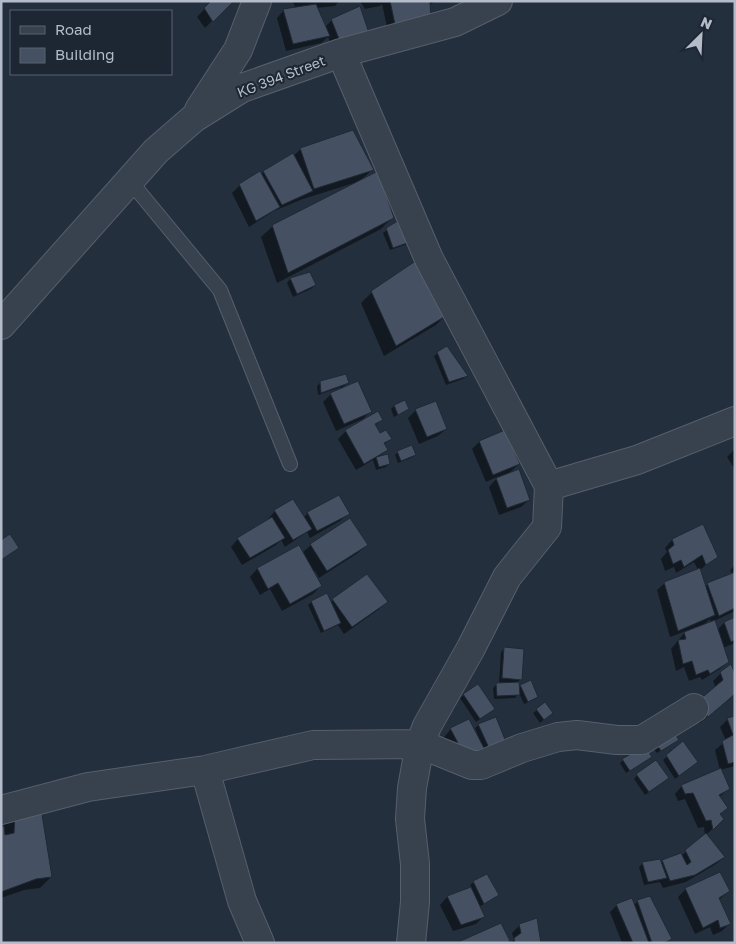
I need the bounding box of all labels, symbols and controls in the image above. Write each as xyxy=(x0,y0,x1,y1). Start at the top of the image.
legend xyxy=(10,10,172,75)
north arrow xyxy=(676,10,726,60)
text: N xyxy=(698,13,715,33)
text: Road xyxy=(55,20,92,38)
text: Building xyxy=(55,45,115,63)
street label: KG 394 Street xyxy=(235,51,327,101)

